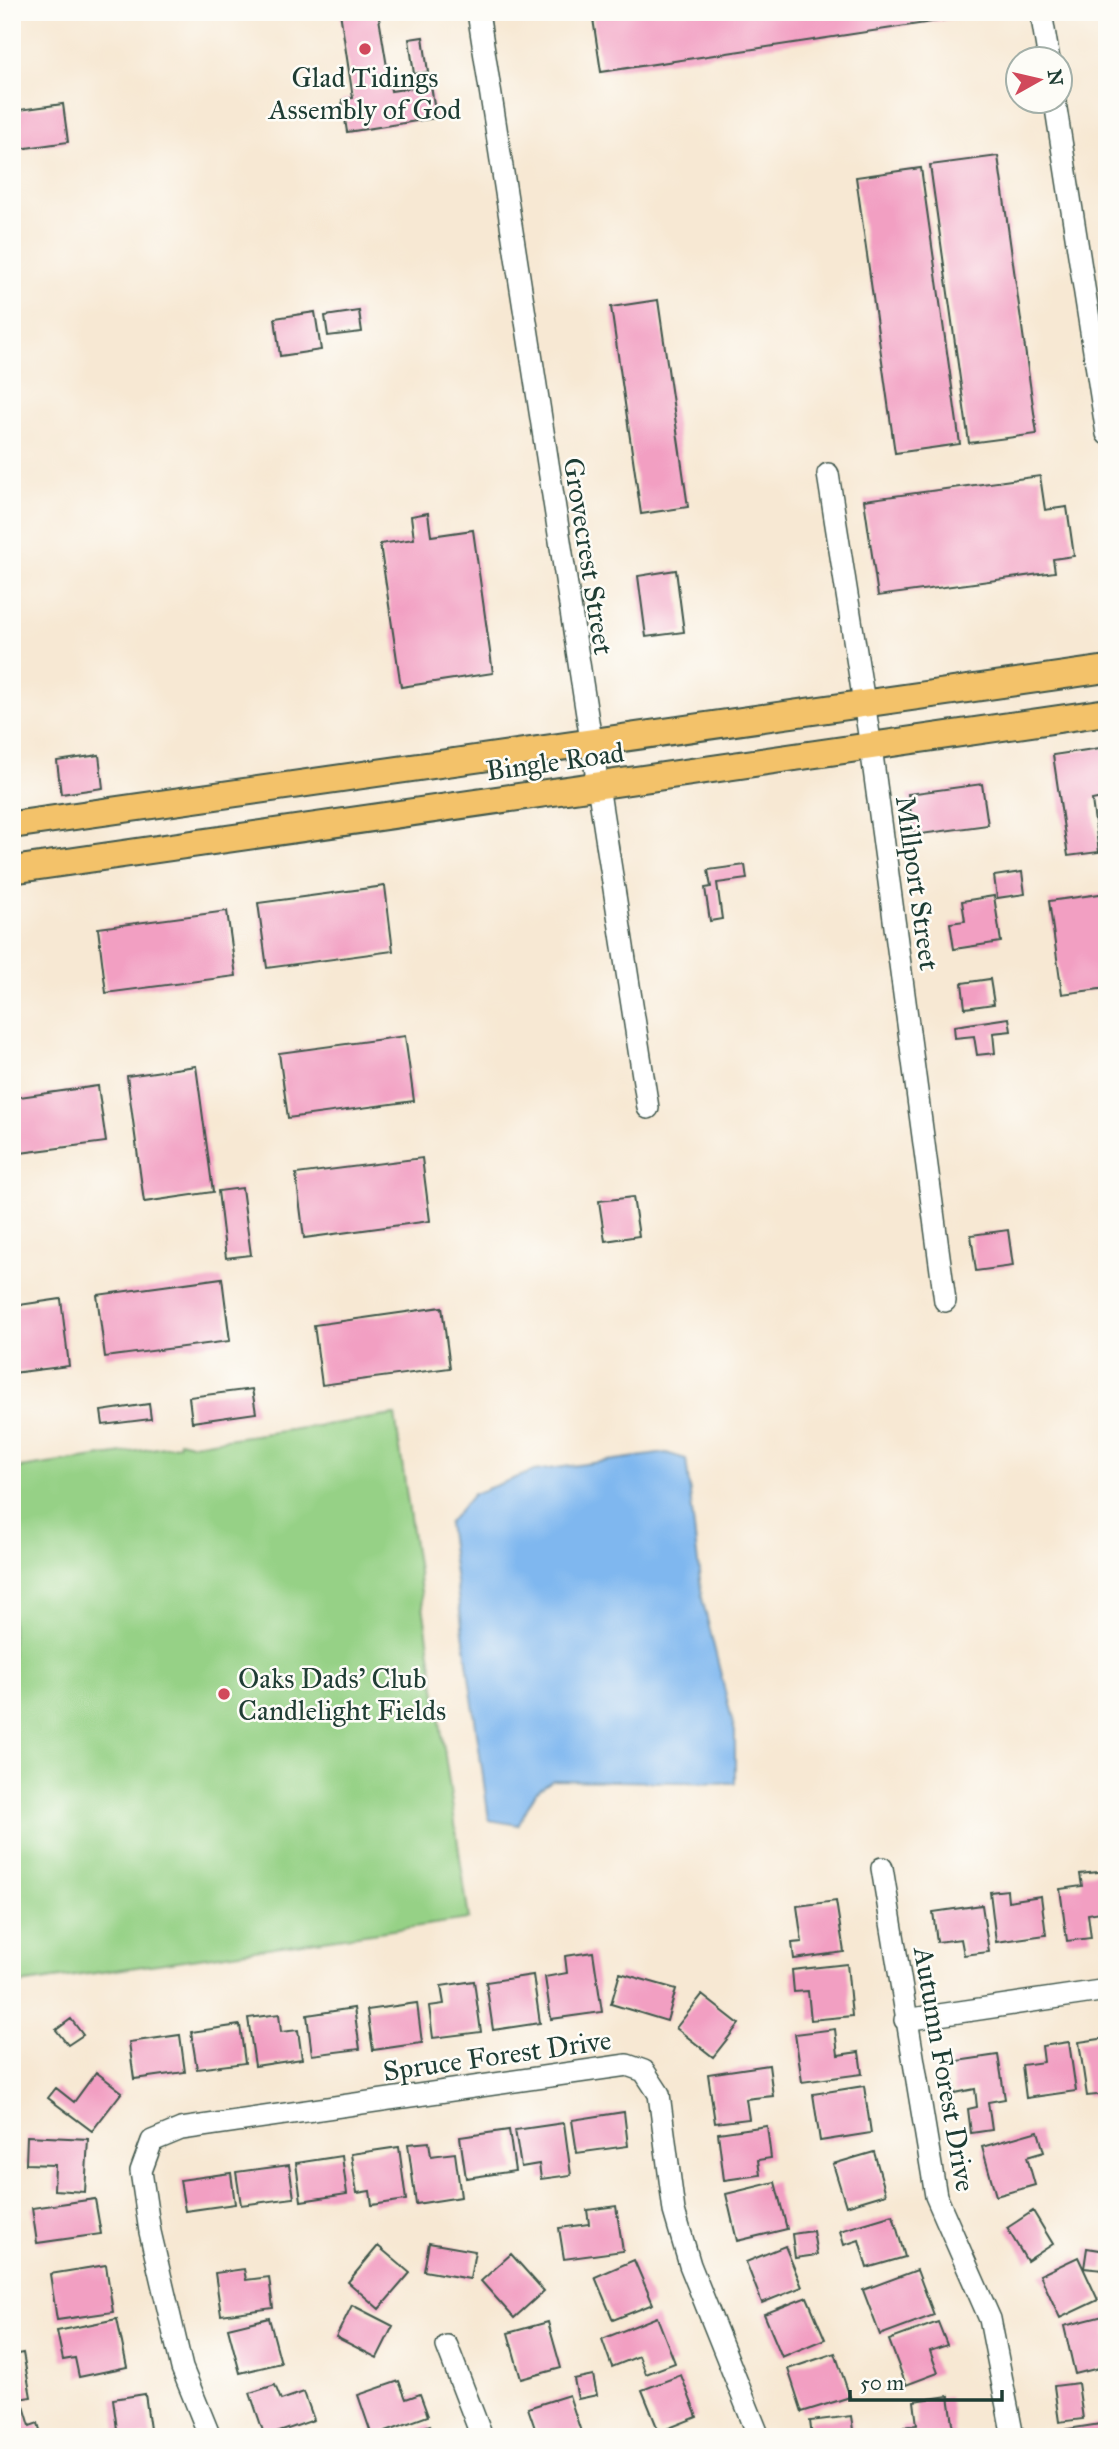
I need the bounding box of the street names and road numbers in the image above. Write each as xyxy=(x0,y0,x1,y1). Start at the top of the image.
street label: Grovecrest Street xyxy=(556,455,621,657)
street label: Bingle Road xyxy=(484,734,626,789)
street label: Millport Street xyxy=(888,794,947,973)
street label: Autumn Forest Drive xyxy=(906,1943,983,2194)
street label: Spruce Forest Drive xyxy=(381,2022,613,2089)

